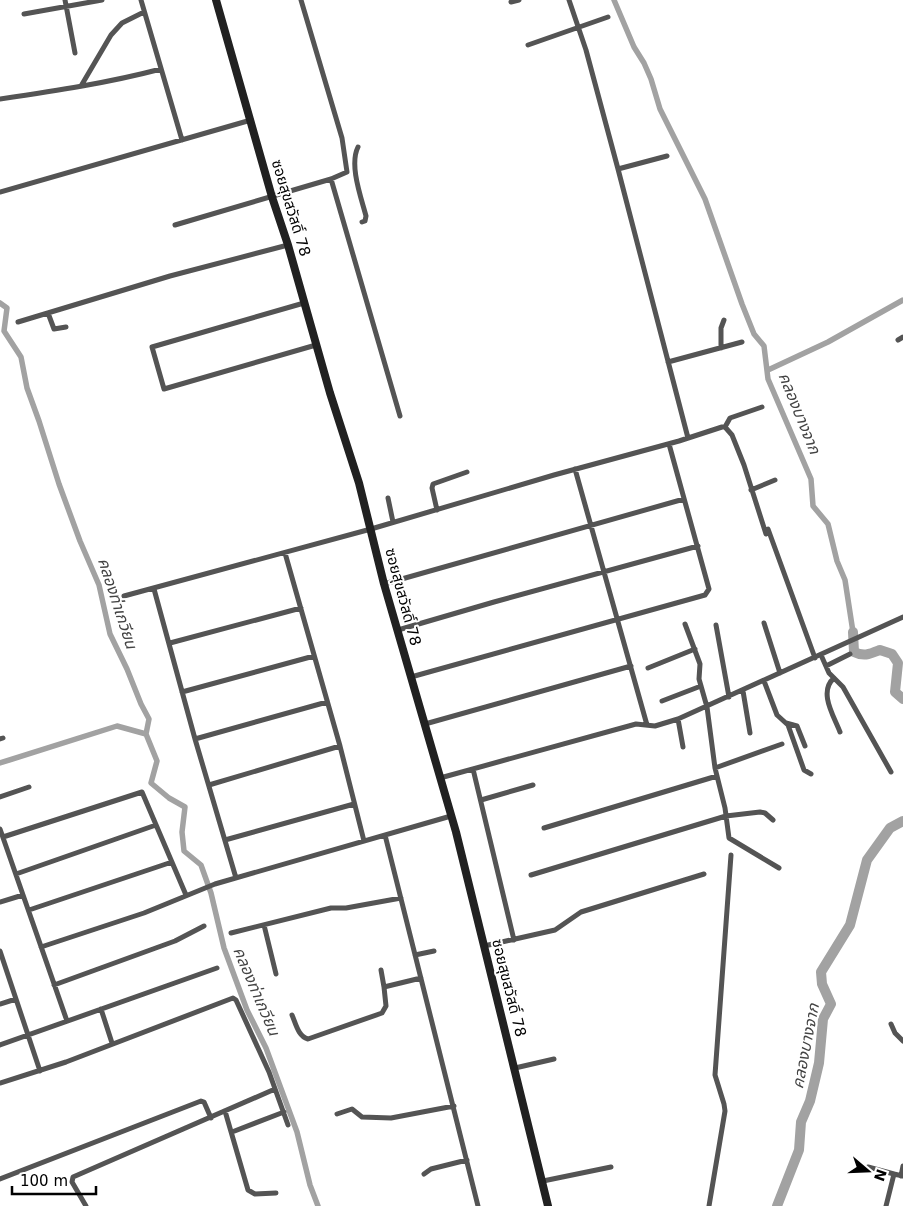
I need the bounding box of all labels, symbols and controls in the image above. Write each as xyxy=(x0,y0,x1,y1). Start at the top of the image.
street label: ซอยสุขสวัสดิ์ 78 xyxy=(268,157,314,259)
water label: คลองบางจาก xyxy=(775,370,825,458)
street label: ซอยสุขสวัสดิ์ 78 xyxy=(381,546,425,648)
water label: คลองท่าเกวียน xyxy=(94,555,142,652)
street label: ซอยสุขสวัสดิ์ 78 xyxy=(488,937,530,1039)
water label: คลองท่าเกวียน xyxy=(229,944,284,1039)
water label: คลองบางจาก xyxy=(788,1001,823,1090)
north arrow xyxy=(843,1146,893,1196)
scale bar xyxy=(12,1164,96,1196)
text: N xyxy=(871,1167,890,1183)
text: 100 m xyxy=(20,1172,68,1190)

